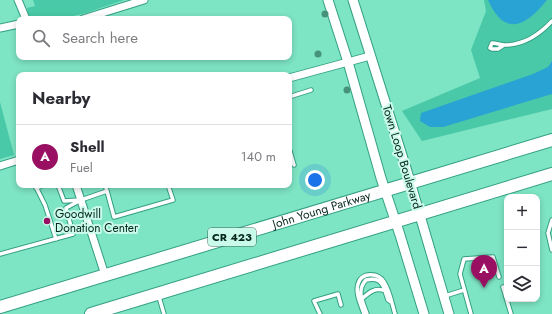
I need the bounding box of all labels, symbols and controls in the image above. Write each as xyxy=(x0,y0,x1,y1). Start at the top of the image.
search box xyxy=(16,16,292,60)
icon: search xyxy=(30,27,52,49)
text: Search here xyxy=(62,27,138,49)
text: Nearby xyxy=(32,86,90,110)
street label: Town Loop Boulevard xyxy=(378,103,426,211)
text: Shell xyxy=(70,136,105,158)
text: A xyxy=(40,147,50,166)
text: 140 m xyxy=(241,147,276,166)
text: Fuel xyxy=(70,158,93,177)
your location xyxy=(305,170,325,190)
street label: John Young Parkway xyxy=(268,186,374,234)
map controls xyxy=(504,194,540,302)
button: + xyxy=(504,194,540,230)
place label: Goodwill Donation Center xyxy=(55,205,139,237)
marker: Goodwill Donation Center xyxy=(42,216,52,226)
road number: CR 423 xyxy=(208,228,256,246)
button: − xyxy=(504,230,540,266)
pin: A xyxy=(471,255,497,288)
button: layers xyxy=(504,266,540,302)

